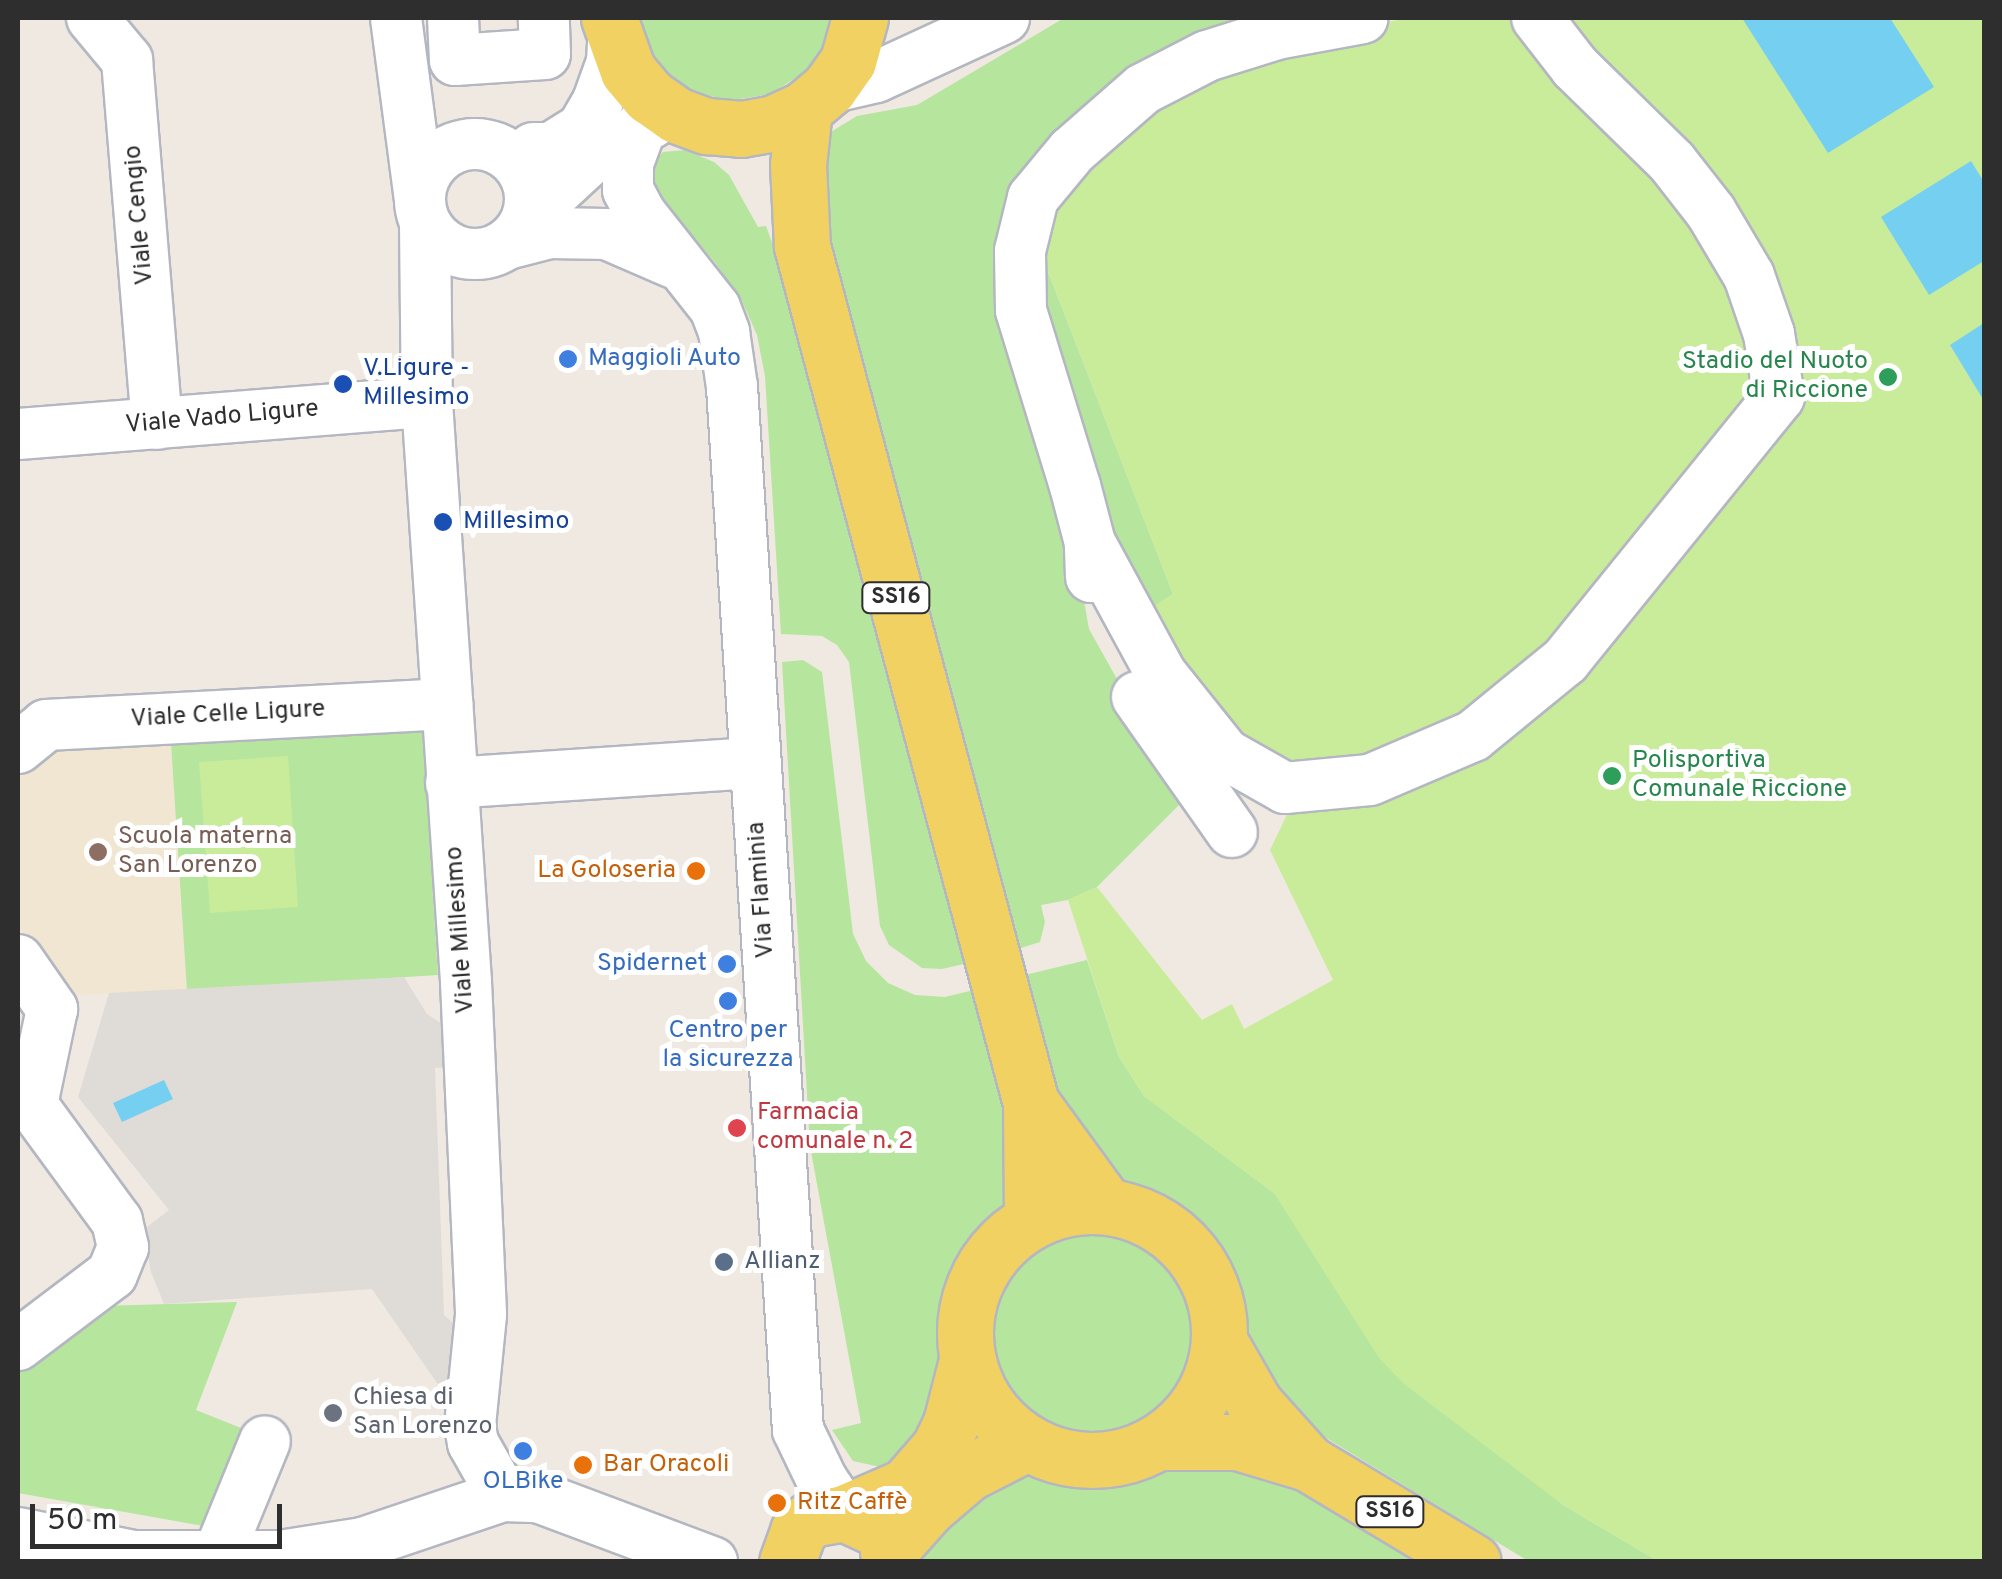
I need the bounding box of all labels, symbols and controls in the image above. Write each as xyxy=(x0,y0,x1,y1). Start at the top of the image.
street label: Viale Cengio xyxy=(119,144,161,286)
place label: Maggioli Auto xyxy=(588,344,742,374)
marker: Maggioli Auto xyxy=(557,348,579,370)
place label: Stadio del Nuoto di Riccione xyxy=(1682,348,1868,407)
place label: V.Ligure - Millesimo xyxy=(363,355,470,414)
marker: Stadio del Nuoto di Riccione xyxy=(1877,366,1899,388)
marker: V.Ligure - Millesimo xyxy=(332,373,354,395)
street label: Viale Vado Ligure xyxy=(124,395,320,441)
place label: Millesimo xyxy=(463,507,569,537)
marker: Millesimo xyxy=(432,511,454,533)
road number: SS16 xyxy=(861,581,931,615)
street label: Viale Celle Ligure xyxy=(130,695,326,735)
place label: Polisportiva Comunale Riccione xyxy=(1632,747,1847,806)
marker: Polisportiva Comunale Riccione xyxy=(1601,765,1623,787)
street label: Via Flaminia xyxy=(742,821,782,959)
place label: Scuola materna San Lorenzo xyxy=(118,823,292,882)
marker: Scuola materna San Lorenzo xyxy=(87,841,109,863)
street label: Viale Millesimo xyxy=(440,845,482,1015)
place label: La Goloseria xyxy=(537,856,676,886)
marker: La Goloseria xyxy=(685,860,707,882)
place label: Spidernet xyxy=(597,949,707,979)
marker: Spidernet xyxy=(716,953,738,975)
marker: Centro per la sicurezza xyxy=(717,990,739,1012)
place label: Centro per la sicurezza xyxy=(663,1017,793,1076)
place label: Farmacia comunale n. 2 xyxy=(757,1099,913,1158)
marker: Farmacia comunale n. 2 xyxy=(726,1117,748,1139)
place label: Allianz xyxy=(744,1247,821,1277)
marker: Allianz xyxy=(713,1251,735,1273)
place label: Chiesa di San Lorenzo xyxy=(353,1384,492,1443)
marker: Chiesa di San Lorenzo xyxy=(322,1402,344,1424)
marker: OLBike xyxy=(512,1440,534,1462)
place label: Bar Oracoli xyxy=(603,1450,729,1480)
marker: Bar Oracoli xyxy=(572,1454,594,1476)
place label: OLBike xyxy=(483,1467,563,1497)
scale bar xyxy=(35,1484,288,1546)
place label: Ritz Caffè xyxy=(797,1488,907,1518)
marker: Ritz Caffè xyxy=(766,1492,788,1514)
road number: SS16 xyxy=(1355,1495,1425,1529)
text: 50 m xyxy=(47,1503,117,1540)

